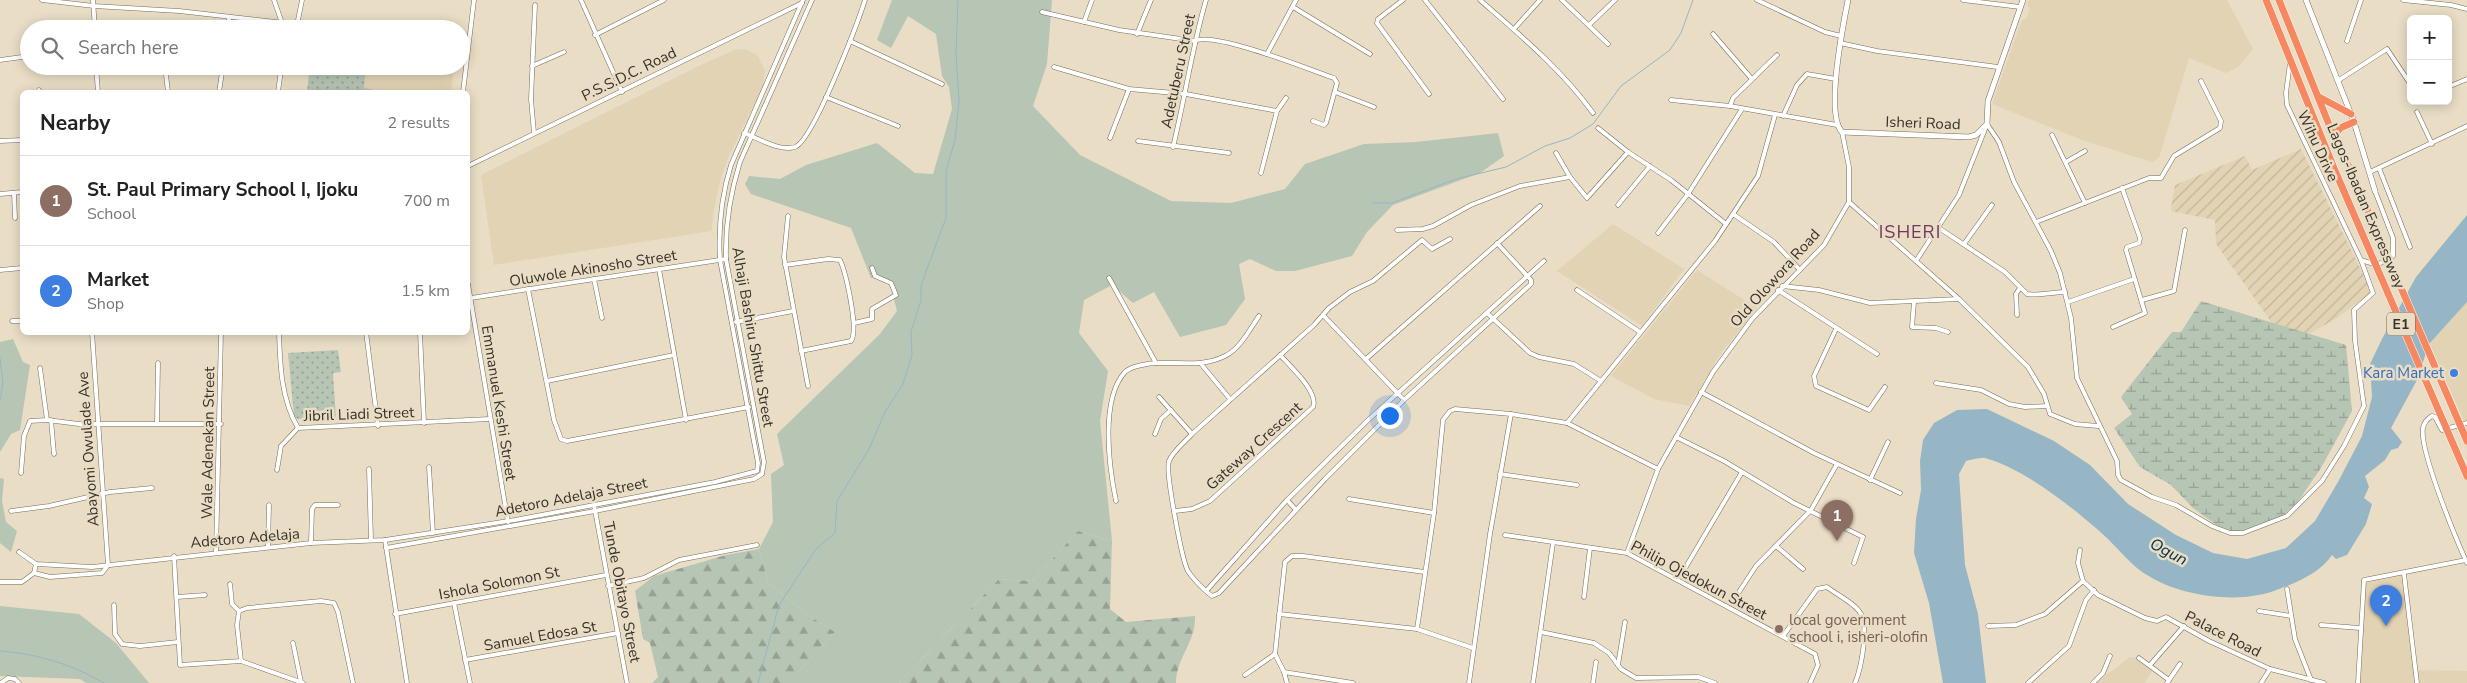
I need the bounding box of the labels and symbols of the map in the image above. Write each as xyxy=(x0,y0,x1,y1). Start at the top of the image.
street label: Adetuberu Street xyxy=(1156,11,1200,130)
street label: P.S.S.D.C. Road xyxy=(578,42,680,106)
street label: Wihu Drive xyxy=(2293,107,2343,185)
street label: Isheri Road xyxy=(1885,112,1961,134)
street label: Lagos-Ibadan Expressway xyxy=(2322,120,2410,292)
district label: ISHERI xyxy=(1879,220,1941,244)
street label: Old Olowora Road xyxy=(1726,225,1824,331)
street label: Oluwole Akinosho Street xyxy=(508,245,679,291)
street label: Alhaji Bashiru Shittu Street xyxy=(727,245,779,429)
road number: E1 xyxy=(2387,312,2415,336)
street label: Emmanuel Keshi Street xyxy=(477,324,521,483)
place label: Kara Market xyxy=(2363,363,2445,383)
street label: Wale Adenekan Street xyxy=(197,366,219,519)
marker: Kara Market xyxy=(2448,367,2460,379)
street label: Abayomi Owulade Ave xyxy=(73,371,103,527)
street label: Gateway Crescent xyxy=(1202,397,1307,495)
street label: Jibril Liadi Street xyxy=(302,402,415,426)
your location xyxy=(1377,403,1403,429)
street label: Adetoro Adelaja Street xyxy=(493,472,650,522)
pin: 1 xyxy=(1821,500,1853,541)
street label: Tunde Obitayo Street xyxy=(599,520,646,665)
street label: Adetoro Adelaja xyxy=(189,523,301,553)
water label: Ogun xyxy=(2146,533,2191,571)
street label: Philip Ojedokun Street xyxy=(1627,536,1771,625)
street label: Ishola Solomon St xyxy=(437,561,562,604)
pin: 2 xyxy=(2370,585,2402,626)
street label: Palace Road xyxy=(2181,606,2265,662)
place label: local government school i, isheri-olofin xyxy=(1789,610,1928,647)
street label: Samuel Edosa St xyxy=(482,616,599,656)
marker: local government school i, isheri-olofin xyxy=(1773,623,1785,635)

